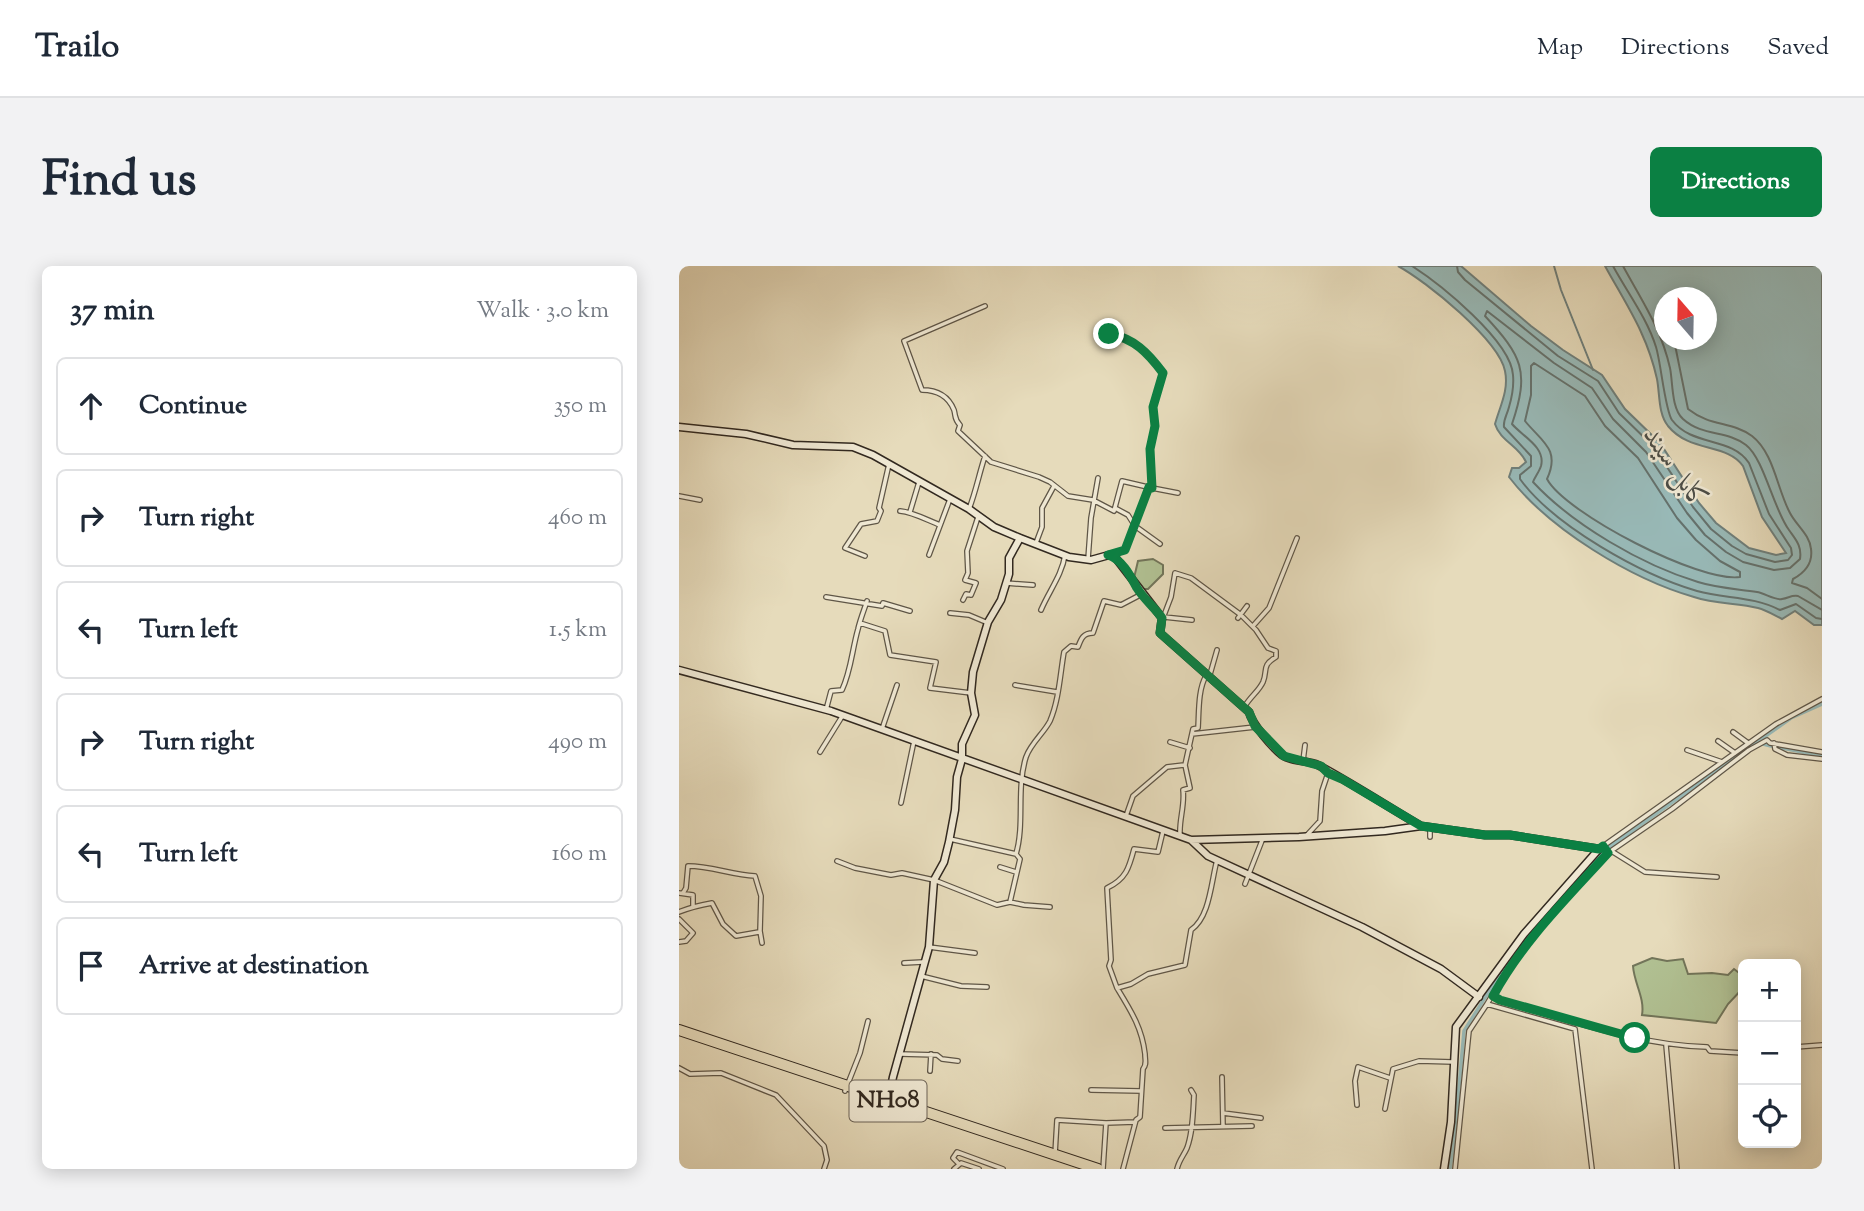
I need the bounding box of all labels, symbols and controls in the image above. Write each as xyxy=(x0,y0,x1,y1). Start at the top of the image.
text: Trailo xyxy=(35,24,119,72)
text: Map xyxy=(1537,31,1583,65)
text: Directions xyxy=(1621,31,1729,65)
text: Saved xyxy=(1767,31,1829,65)
text: Find us xyxy=(42,147,196,217)
button: Directions xyxy=(1650,147,1822,217)
north arrow xyxy=(1654,287,1717,350)
text: 37 min xyxy=(70,290,155,333)
text: Walk · 3.0 km xyxy=(476,295,609,328)
route end xyxy=(1093,318,1124,349)
icon: ahead xyxy=(72,387,110,425)
text: Continue xyxy=(139,388,247,425)
text: 350 m xyxy=(554,390,607,423)
water label: کابل سيند xyxy=(1632,419,1718,519)
icon: right xyxy=(72,499,110,537)
text: Turn right xyxy=(139,500,254,537)
text: 460 m xyxy=(548,502,607,535)
icon: left xyxy=(72,611,110,649)
text: Turn left xyxy=(139,612,238,649)
text: 1.5 km xyxy=(549,614,607,647)
icon: right xyxy=(72,723,110,761)
text: Turn right xyxy=(139,724,254,761)
text: 490 m xyxy=(548,726,607,759)
icon: left xyxy=(72,835,110,873)
text: Turn left xyxy=(139,836,238,873)
text: 160 m xyxy=(552,838,607,871)
icon: arrive xyxy=(72,947,110,985)
text: Arrive at destination xyxy=(139,948,369,985)
map controls xyxy=(1738,959,1801,1148)
button: + xyxy=(1738,959,1801,1022)
route start xyxy=(1619,1022,1650,1053)
button: − xyxy=(1738,1022,1801,1085)
road number: NH08 xyxy=(849,1080,927,1122)
button: locate xyxy=(1738,1085,1801,1148)

